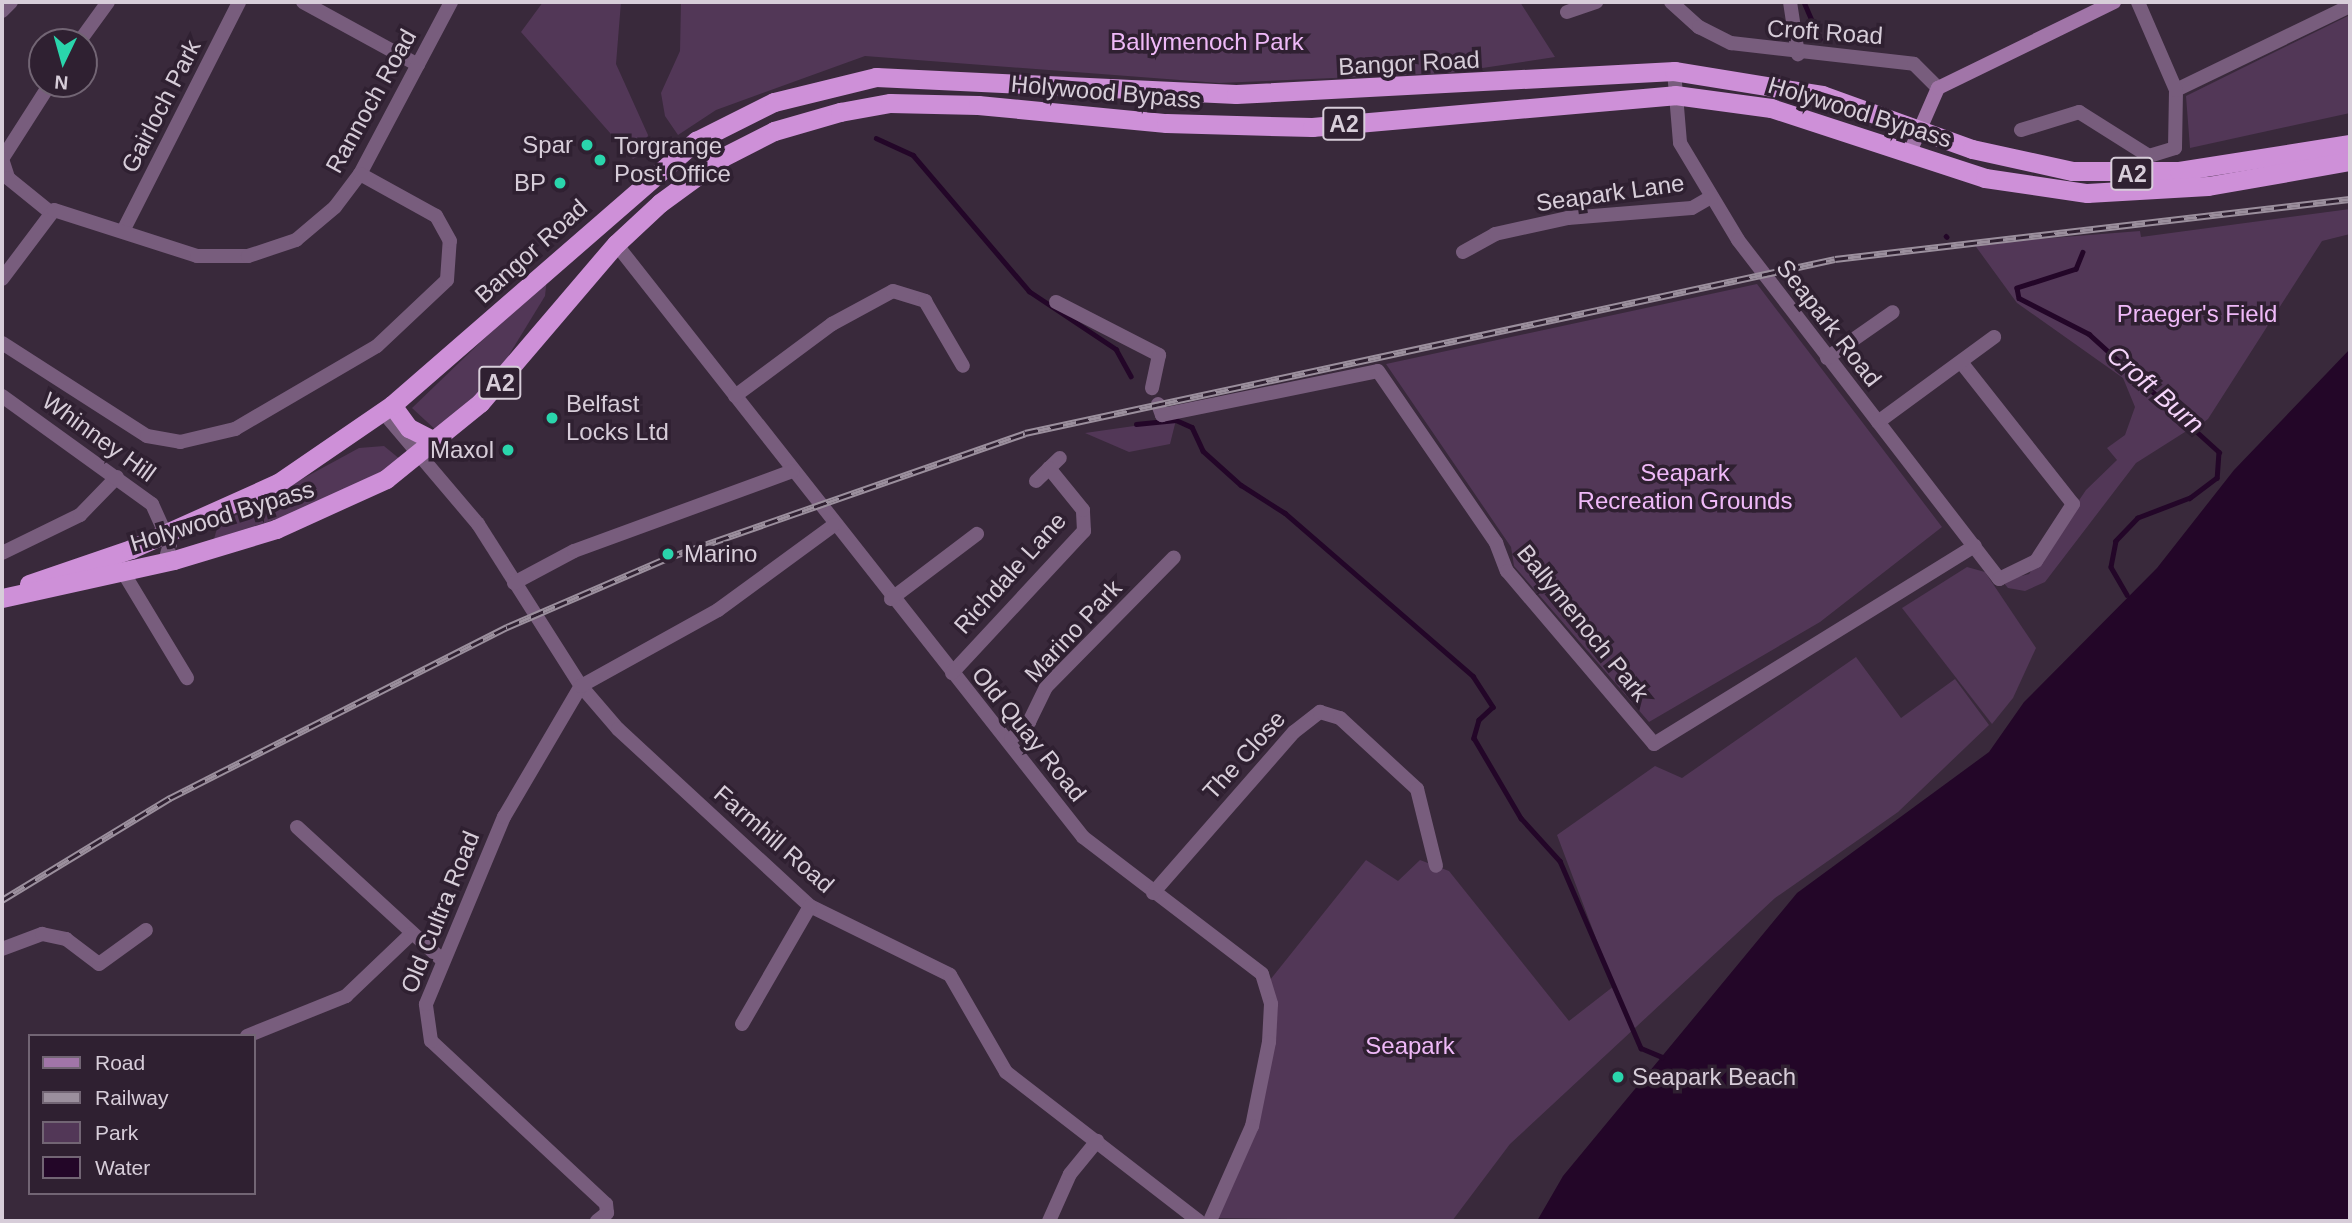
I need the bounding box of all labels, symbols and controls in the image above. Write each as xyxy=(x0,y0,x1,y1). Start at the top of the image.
street label: Croft Road xyxy=(1766,14,1884,50)
street label: Rannoch Road xyxy=(320,24,422,178)
north arrow xyxy=(28,28,98,98)
park label: Ballymenoch Park xyxy=(1110,28,1304,56)
street label: Gairloch Park xyxy=(115,35,207,177)
street label: Bangor Road xyxy=(1338,45,1480,81)
street label: Holywood Bypass xyxy=(1010,69,1202,115)
street label: Holywood Bypass xyxy=(1765,70,1955,154)
text: N xyxy=(54,71,69,93)
road number: A2 xyxy=(1321,105,1367,144)
place label: Spar xyxy=(522,131,573,159)
place label: Torgrange Post Office xyxy=(614,132,731,188)
marker: Spar xyxy=(579,137,595,153)
marker: Torgrange Post Office xyxy=(592,152,608,168)
road number: A2 xyxy=(2109,154,2155,194)
street label: Seapark Lane xyxy=(1534,168,1686,218)
place label: BP xyxy=(514,169,546,197)
marker: BP xyxy=(552,175,568,191)
street label: Bangor Road xyxy=(469,193,593,309)
street label: Seapark Road xyxy=(1770,254,1888,392)
park label: Praeger's Field xyxy=(2117,300,2277,328)
water label: Croft Burn xyxy=(2100,339,2210,441)
road number: A2 xyxy=(477,364,523,402)
street label: Whinney Hill xyxy=(37,386,161,488)
place label: Belfast Locks Ltd xyxy=(566,390,669,446)
marker: Belfast Locks Ltd xyxy=(544,410,560,426)
place label: Maxol xyxy=(430,436,494,464)
marker: Maxol xyxy=(500,442,516,458)
park label: Seapark Recreation Grounds xyxy=(1578,459,1792,515)
street label: Holywood Bypass xyxy=(127,474,317,558)
street label: Richdale Lane xyxy=(948,506,1072,640)
street label: Ballymenoch Park xyxy=(1511,539,1655,707)
place label: Marino xyxy=(684,540,757,568)
marker: Marino xyxy=(658,544,678,564)
street label: Marino Park xyxy=(1018,574,1128,688)
street label: Old Quay Road xyxy=(966,661,1092,807)
street label: The Close xyxy=(1197,705,1291,805)
street label: Farmhill Road xyxy=(708,779,840,899)
street label: Old Cultra Road xyxy=(394,827,486,997)
park label: Seapark xyxy=(1365,1032,1455,1060)
legend xyxy=(28,1034,256,1195)
text: Road xyxy=(95,1051,145,1074)
place label: Seapark Beach xyxy=(1632,1063,1796,1091)
marker: Seapark Beach xyxy=(1610,1069,1626,1085)
text: Railway xyxy=(95,1086,169,1109)
text: Park xyxy=(95,1121,138,1144)
text: Water xyxy=(95,1156,150,1179)

